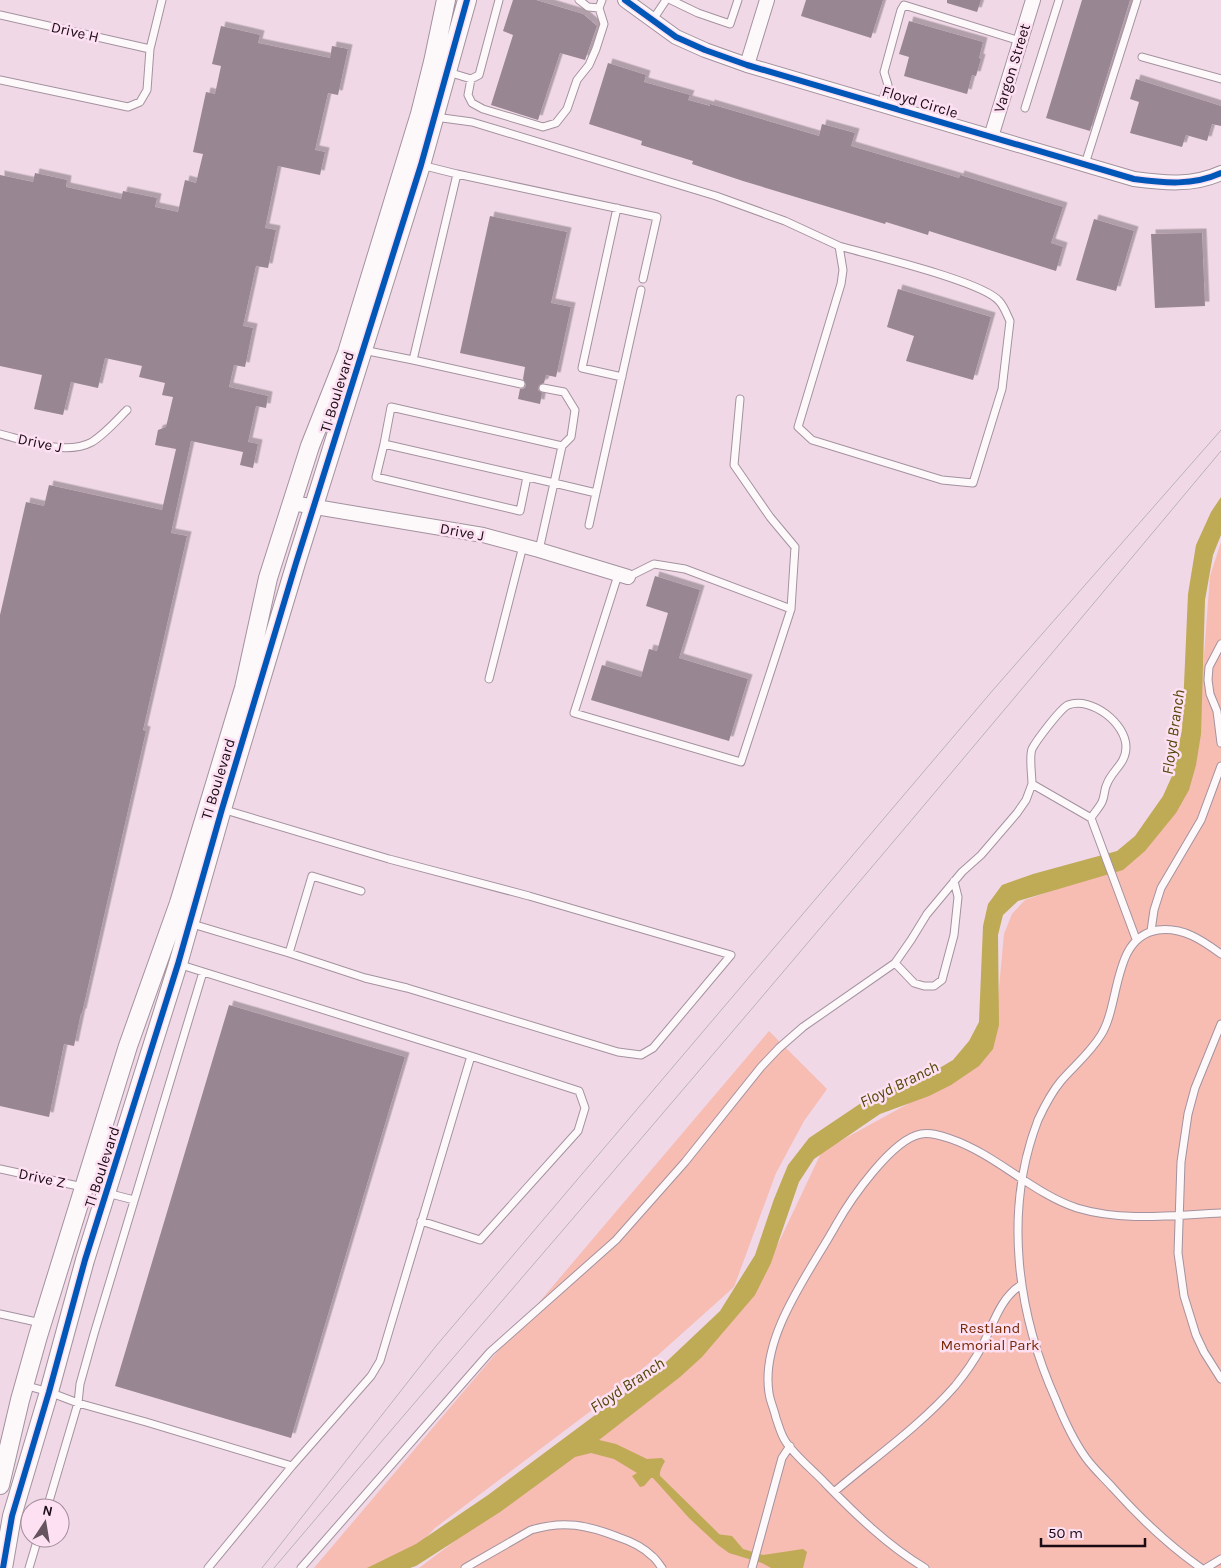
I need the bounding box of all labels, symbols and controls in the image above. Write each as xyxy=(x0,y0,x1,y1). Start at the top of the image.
street label: Drive H xyxy=(49,18,101,46)
street label: Vargon Street xyxy=(990,21,1034,115)
street label: Floyd Circle xyxy=(880,82,960,122)
street label: TI Boulevard xyxy=(316,349,358,435)
street label: Drive J xyxy=(16,430,64,456)
street label: Drive J xyxy=(438,519,486,545)
water label: Floyd Branch xyxy=(1158,688,1188,776)
street label: TI Boulevard xyxy=(197,736,239,822)
water label: Floyd Branch xyxy=(856,1057,942,1111)
street label: TI Boulevard xyxy=(80,1124,124,1210)
street label: Drive Z xyxy=(17,1164,67,1192)
park label: Restland Memorial Park xyxy=(941,1319,1039,1354)
water label: Floyd Branch xyxy=(586,1353,668,1417)
north arrow xyxy=(20,1498,70,1548)
text: N xyxy=(41,1501,54,1520)
scale bar xyxy=(1041,1516,1145,1548)
text: 50 m xyxy=(1048,1524,1083,1542)

